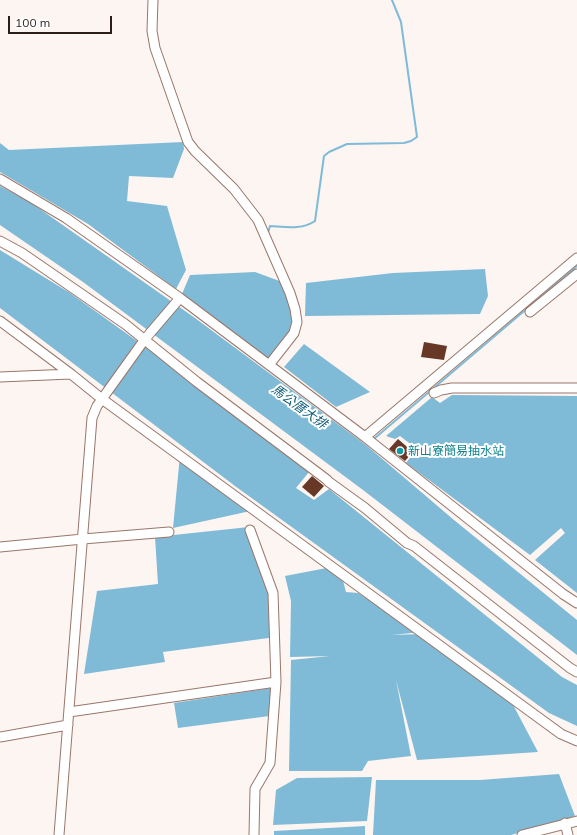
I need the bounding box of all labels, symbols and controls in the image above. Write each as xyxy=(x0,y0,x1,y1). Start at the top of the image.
scale bar xyxy=(10,8,114,34)
text: 100 m xyxy=(15,15,50,30)
water label: 馬公厝大排 xyxy=(268,382,330,432)
place label: 新山寮簡易抽水站 xyxy=(408,444,504,458)
marker: 新山寮簡易抽水站 xyxy=(395,446,405,456)

